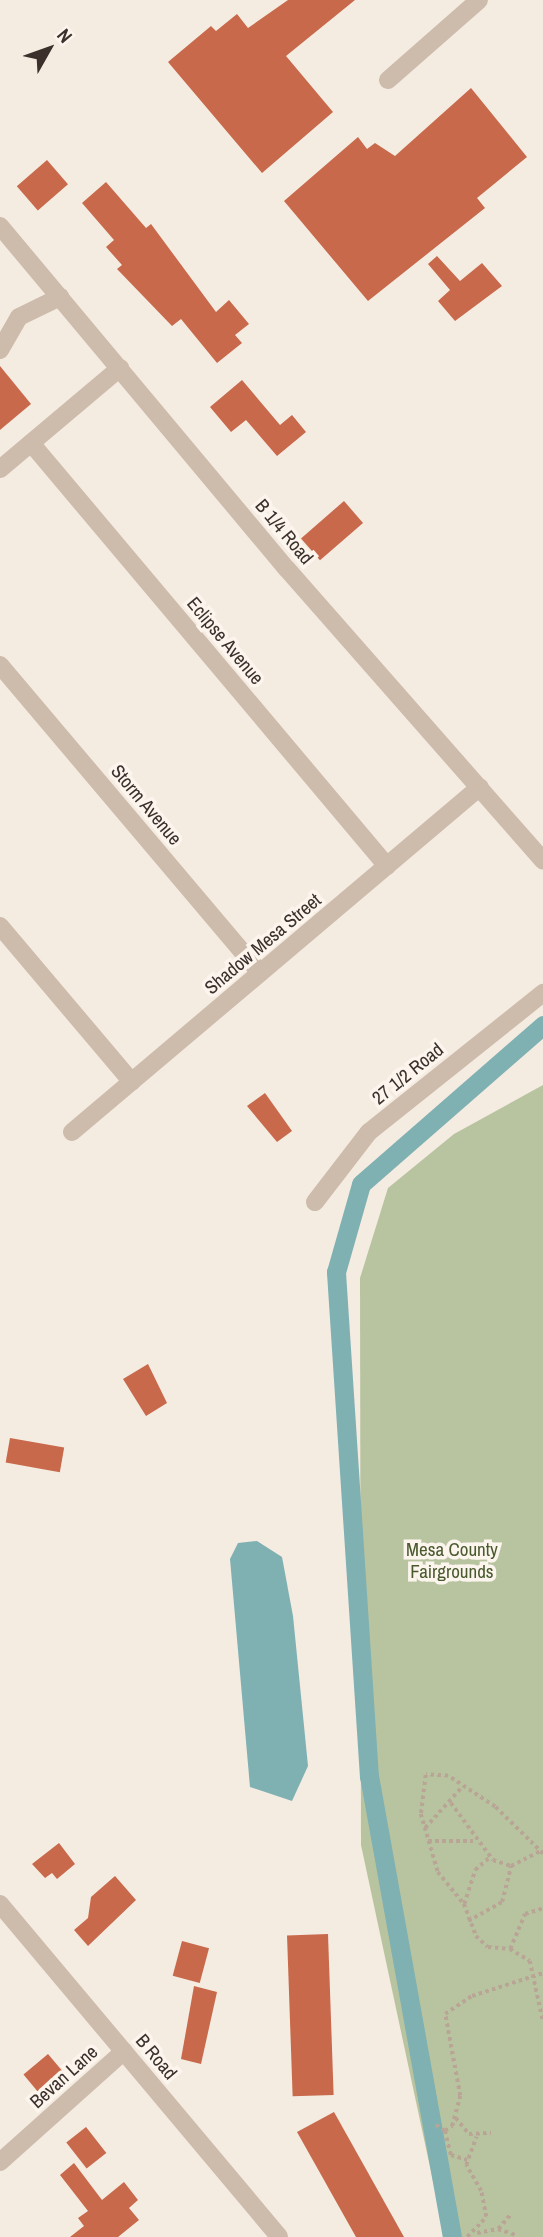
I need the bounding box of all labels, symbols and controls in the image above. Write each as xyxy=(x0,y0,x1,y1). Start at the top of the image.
north arrow xyxy=(14,14,84,84)
text: N xyxy=(52,23,79,48)
street label: B 1/4 Road xyxy=(250,495,318,569)
street label: Eclipse Avenue xyxy=(182,592,268,690)
street label: Storm Avenue xyxy=(106,760,186,850)
street label: Shadow Mesa Street xyxy=(200,889,326,999)
street label: 27 1/2 Road xyxy=(368,1038,448,1110)
park label: Mesa County Fairgrounds xyxy=(406,1539,498,1583)
street label: B Road xyxy=(131,2030,181,2084)
street label: Bevan Lane xyxy=(25,2041,103,2113)

